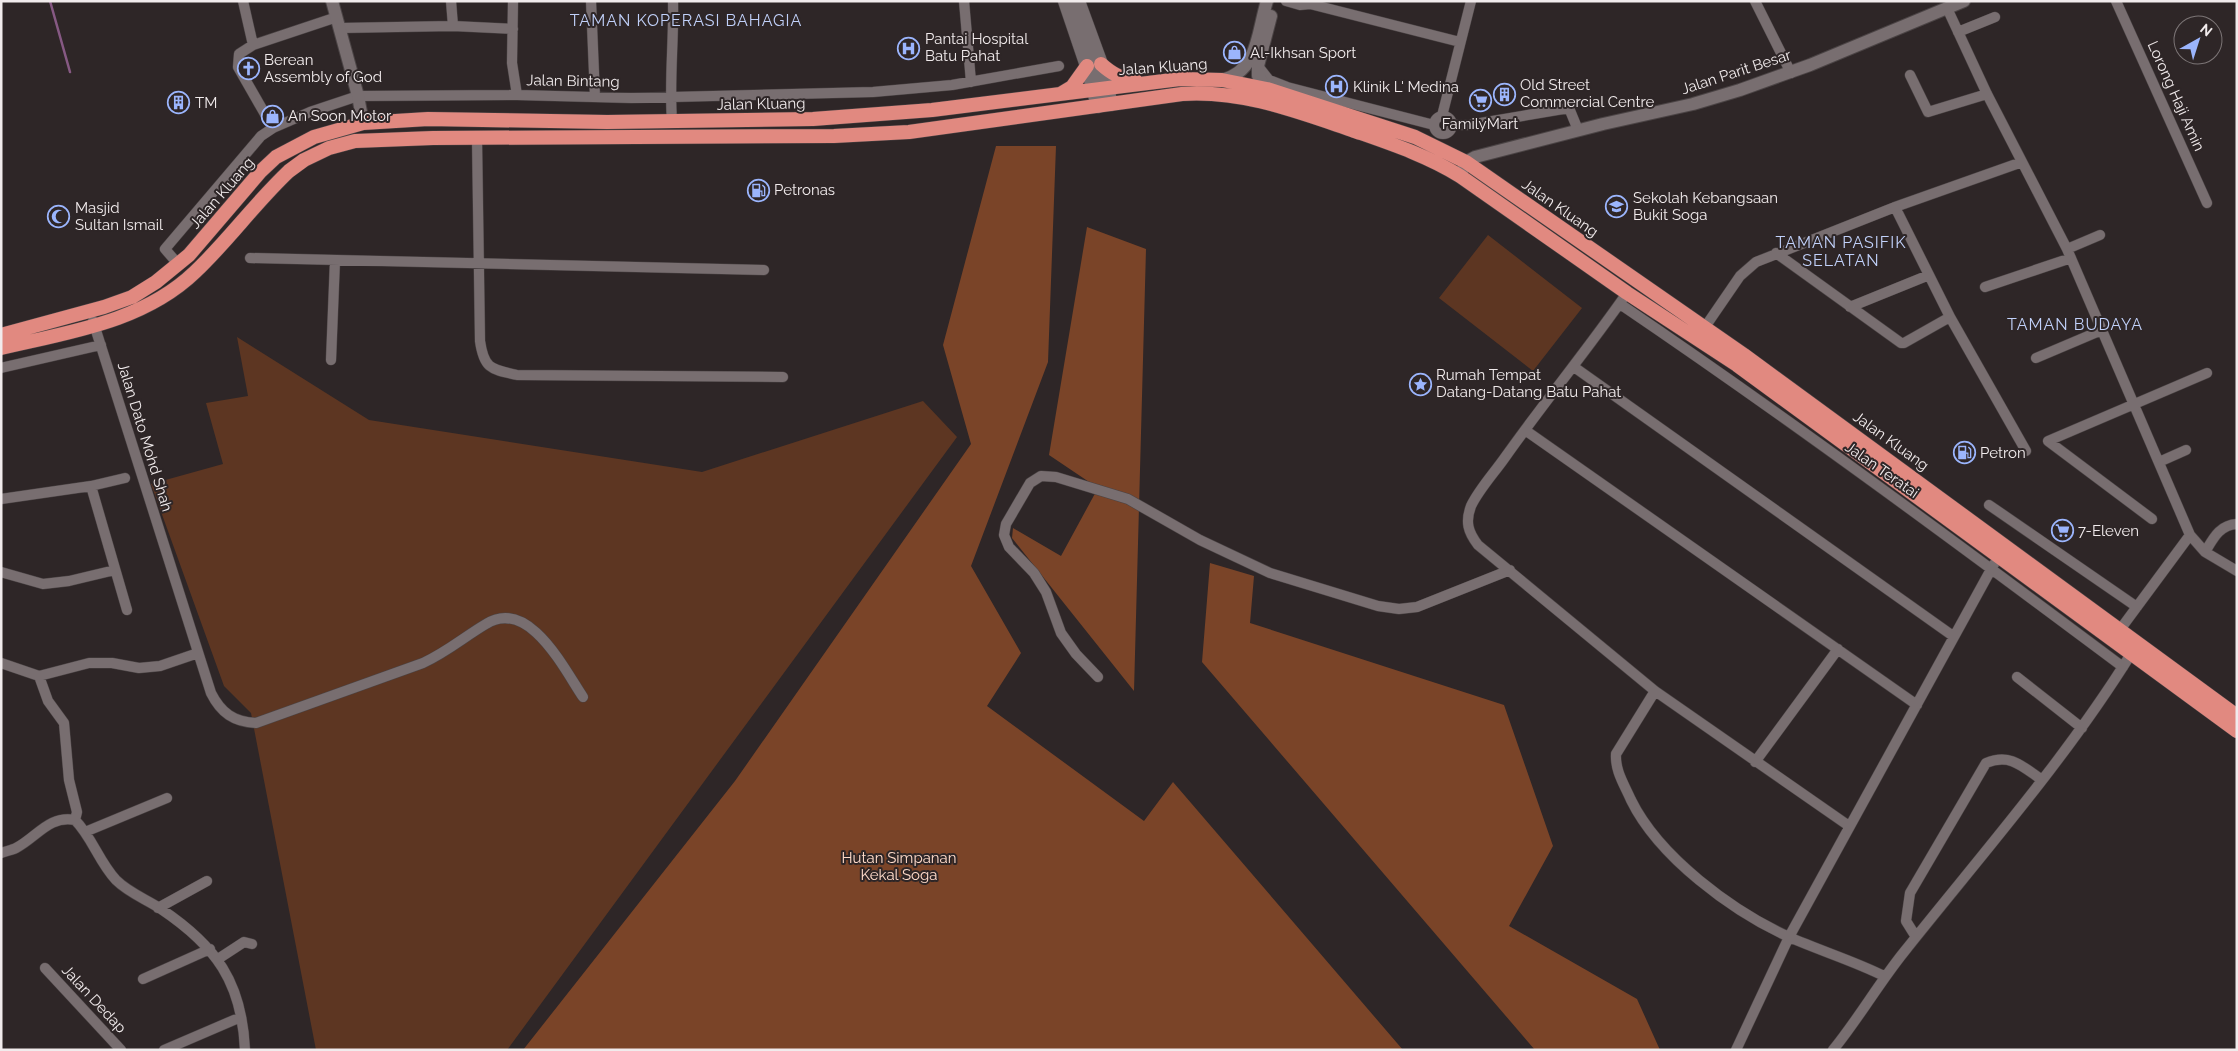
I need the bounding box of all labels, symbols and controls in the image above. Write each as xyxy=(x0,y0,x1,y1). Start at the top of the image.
district label: TAMAN KOPERASI BAHAGIA xyxy=(570,11,802,30)
north arrow xyxy=(2173,15,2223,65)
text: N xyxy=(2197,20,2215,39)
place label: Pantai Hospital Batu Pahat xyxy=(925,30,1029,65)
hospital icon: Pantai Hospital Batu Pahat xyxy=(897,36,921,60)
street label: Lorong Haji Amin xyxy=(2144,38,2208,154)
shop icon: Al-Ikhsan Sport xyxy=(1222,41,1246,65)
place label: Al-Ikhsan Sport xyxy=(1250,44,1356,62)
street label: Jalan Parit Besar xyxy=(1679,46,1794,98)
place label: Berean Assembly of God xyxy=(264,51,382,86)
street label: Jalan Kluang xyxy=(1118,55,1208,79)
church icon: Berean Assembly of God xyxy=(236,57,260,81)
street label: Jalan Bintang xyxy=(526,71,620,91)
hospital icon: Klinik L' Medina xyxy=(1325,75,1349,99)
place label: Old Street Commercial Centre xyxy=(1520,76,1655,111)
place label: Klinik L' Medina xyxy=(1353,78,1459,96)
building icon: Old Street Commercial Centre xyxy=(1492,82,1516,106)
supermarket icon: FamilyMart xyxy=(1468,89,1492,113)
building icon: TM xyxy=(167,91,191,115)
place label: TM xyxy=(195,94,217,112)
street label: Jalan Kluang xyxy=(716,94,806,114)
shop icon: An Soon Motor xyxy=(260,104,284,128)
place label: An Soon Motor xyxy=(288,107,392,125)
place label: FamilyMart xyxy=(1442,115,1518,133)
street label: Jalan Kluang xyxy=(186,154,258,232)
street label: Jalan Kluang xyxy=(1518,175,1602,241)
fuel station icon: Petronas xyxy=(746,178,770,202)
place label: Petronas xyxy=(774,181,835,199)
place label: Sekolah Kebangsaan Bukit Soga xyxy=(1633,189,1778,224)
school or university icon: Sekolah Kebangsaan Bukit Soga xyxy=(1605,195,1629,219)
place label: Masjid Sultan Ismail xyxy=(75,199,164,234)
mosque icon: Masjid Sultan Ismail xyxy=(47,205,71,229)
district label: TAMAN PASIFIK SELATAN xyxy=(1776,233,1906,270)
district label: TAMAN BUDAYA xyxy=(2007,315,2143,334)
street label: Jalan Dato Mohd Shah xyxy=(114,360,176,514)
place label: Rumah Tempat Datang-Datang Batu Pahat xyxy=(1436,366,1621,401)
place icon: Rumah Tempat Datang-Datang Batu Pahat xyxy=(1408,372,1432,396)
street label: Jalan Kluang xyxy=(1850,408,1932,474)
street label: Jalan Teratai xyxy=(1842,438,1922,502)
fuel station icon: Petron xyxy=(1952,441,1976,465)
place label: Petron xyxy=(1980,444,2026,462)
supermarket icon: 7-Eleven xyxy=(2050,519,2074,543)
place label: 7-Eleven xyxy=(2078,522,2139,540)
park label: Hutan Simpanan Kekal Soga xyxy=(841,849,957,884)
street label: Jalan Dedap xyxy=(58,961,130,1037)

